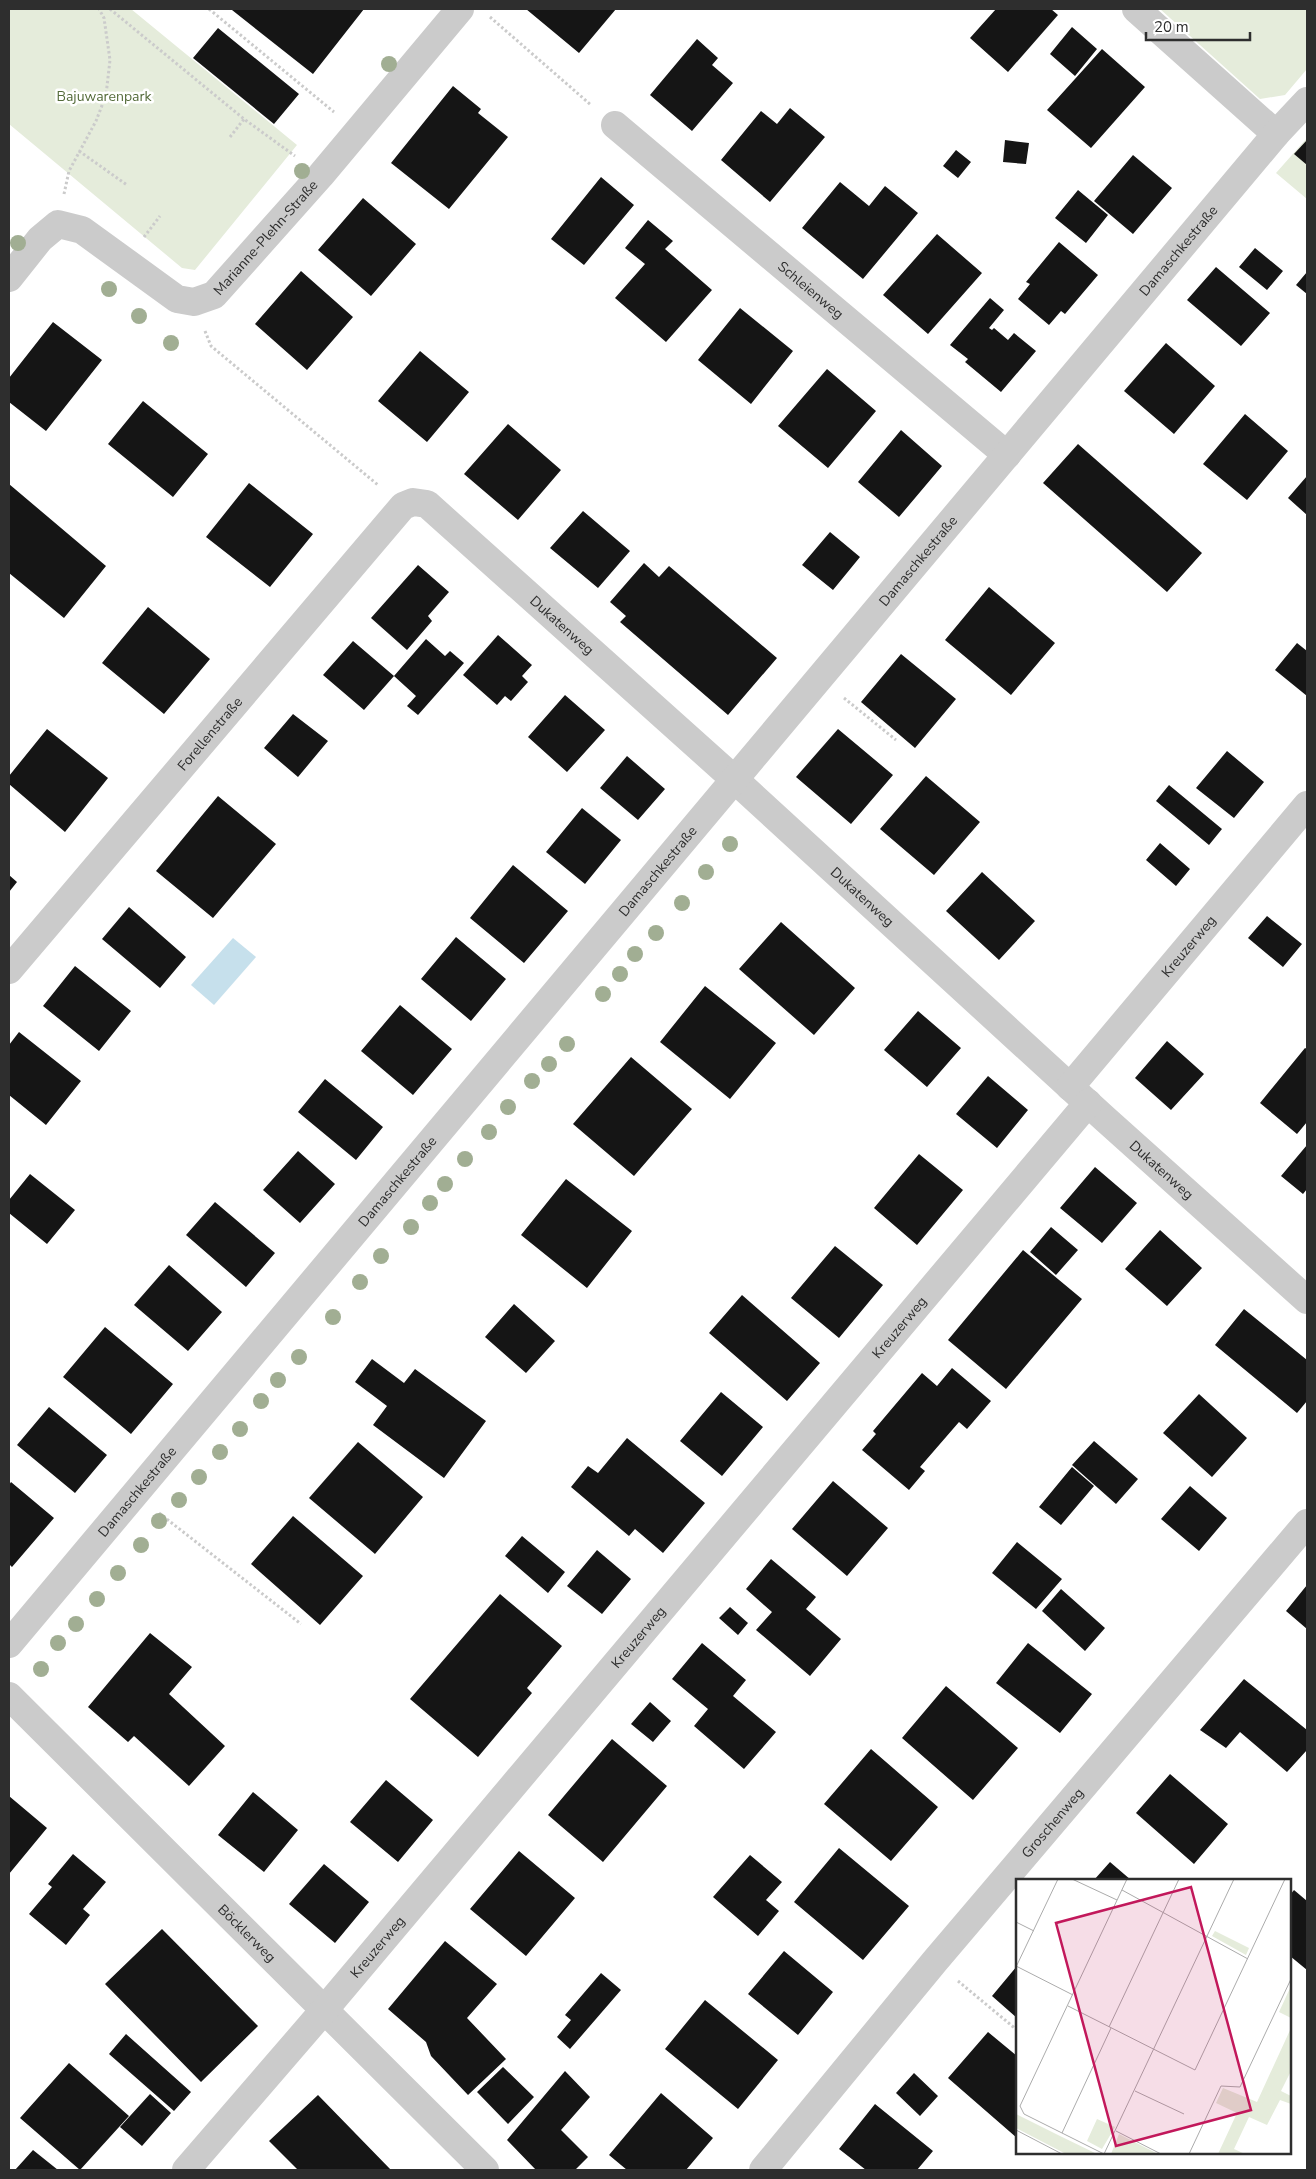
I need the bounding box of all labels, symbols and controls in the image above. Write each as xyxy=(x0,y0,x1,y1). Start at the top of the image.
scale bar xyxy=(1146,10,1250,42)
text: 20 m xyxy=(1154,17,1189,37)
park label: Bajuwarenpark xyxy=(56,87,153,106)
street label: Marianne-Plehn-Straße xyxy=(209,176,322,299)
street label: Damaschkestraße xyxy=(1135,201,1222,300)
street label: Schleienweg xyxy=(774,257,848,323)
street label: Damaschkestraße xyxy=(874,512,961,610)
street label: Dukatenweg xyxy=(526,591,598,659)
street label: Forellenstraße xyxy=(173,693,246,775)
street label: Damaschkestraße xyxy=(614,822,701,920)
street label: Dukatenweg xyxy=(826,863,898,931)
street label: Kreuzerweg xyxy=(1157,911,1220,981)
street label: Damaschkestraße xyxy=(354,1132,441,1231)
street label: Dukatenweg xyxy=(1125,1136,1198,1203)
street label: Kreuzerweg xyxy=(868,1292,931,1362)
street label: Damaschkestraße xyxy=(93,1442,180,1541)
street label: Kreuzerweg xyxy=(607,1602,670,1672)
street label: Groschenweg xyxy=(1017,1784,1088,1862)
inset map xyxy=(1016,1879,1291,2154)
street label: Böcklerweg xyxy=(214,1900,280,1966)
street label: Kreuzerweg xyxy=(346,1912,409,1982)

